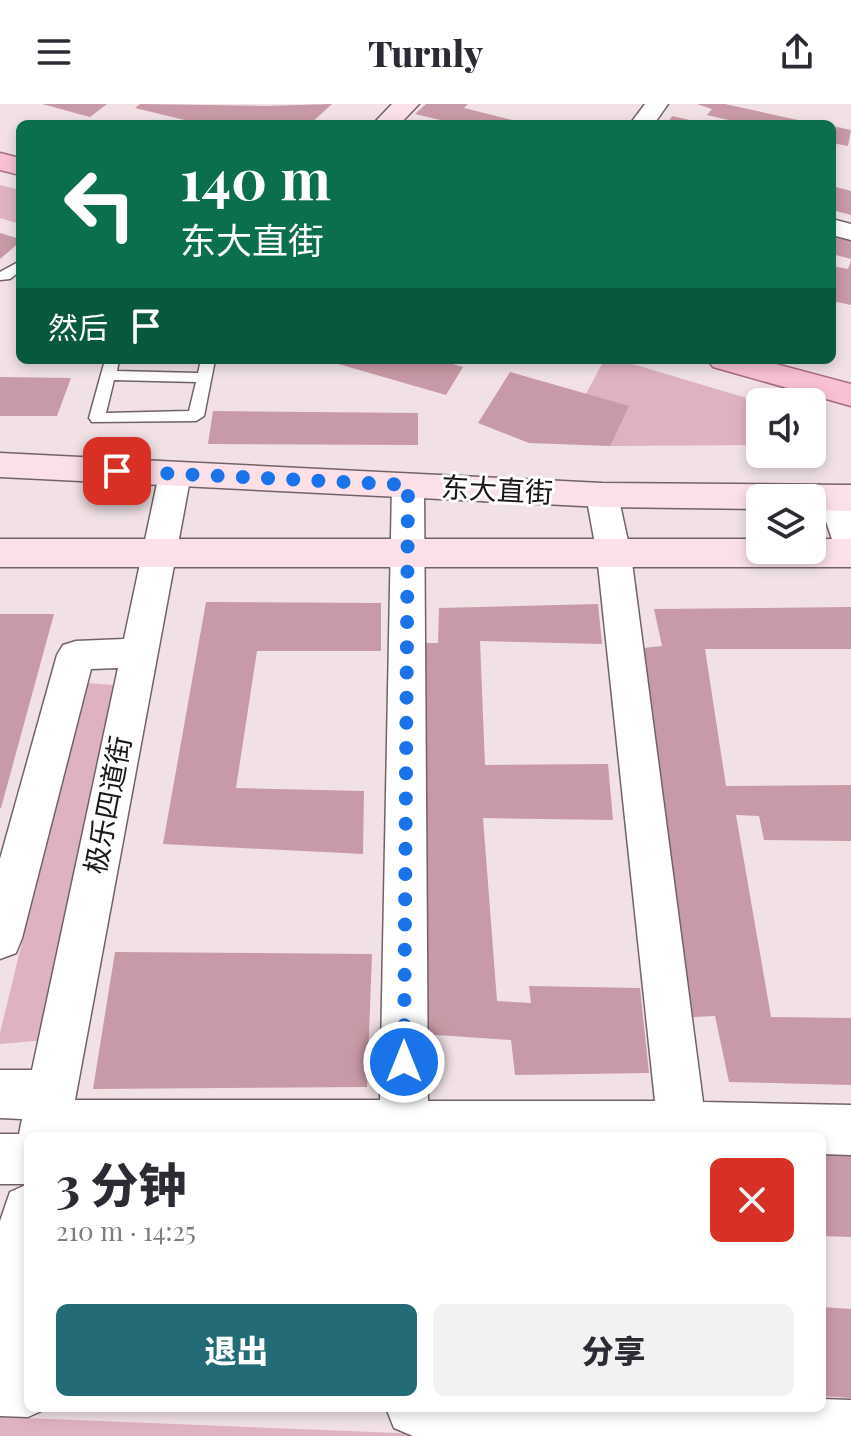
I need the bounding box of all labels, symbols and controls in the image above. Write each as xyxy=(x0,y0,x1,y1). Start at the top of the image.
text: Turnly xyxy=(368,28,483,76)
icon: menu xyxy=(32,30,76,74)
icon: share xyxy=(775,30,819,74)
text: 140 m xyxy=(180,140,331,215)
icon: left xyxy=(48,152,152,256)
text: 东大直街 xyxy=(180,215,324,263)
icon: arrive xyxy=(124,304,168,348)
text: 然后 xyxy=(48,307,108,347)
map controls xyxy=(746,388,826,564)
button: sound xyxy=(746,388,826,468)
pin xyxy=(83,437,151,505)
icon: arrive xyxy=(95,449,139,493)
street label: 东大直街 xyxy=(440,467,554,510)
button: layers xyxy=(746,484,826,564)
street label: 极乐四道街 xyxy=(75,732,138,877)
position arrow xyxy=(362,1020,446,1104)
text: 3 分钟 xyxy=(56,1151,187,1215)
button: close xyxy=(710,1158,794,1242)
text: 210 m · 14:25 xyxy=(56,1213,196,1248)
button: 退出 xyxy=(56,1304,417,1396)
button: 分享 xyxy=(433,1304,794,1396)

